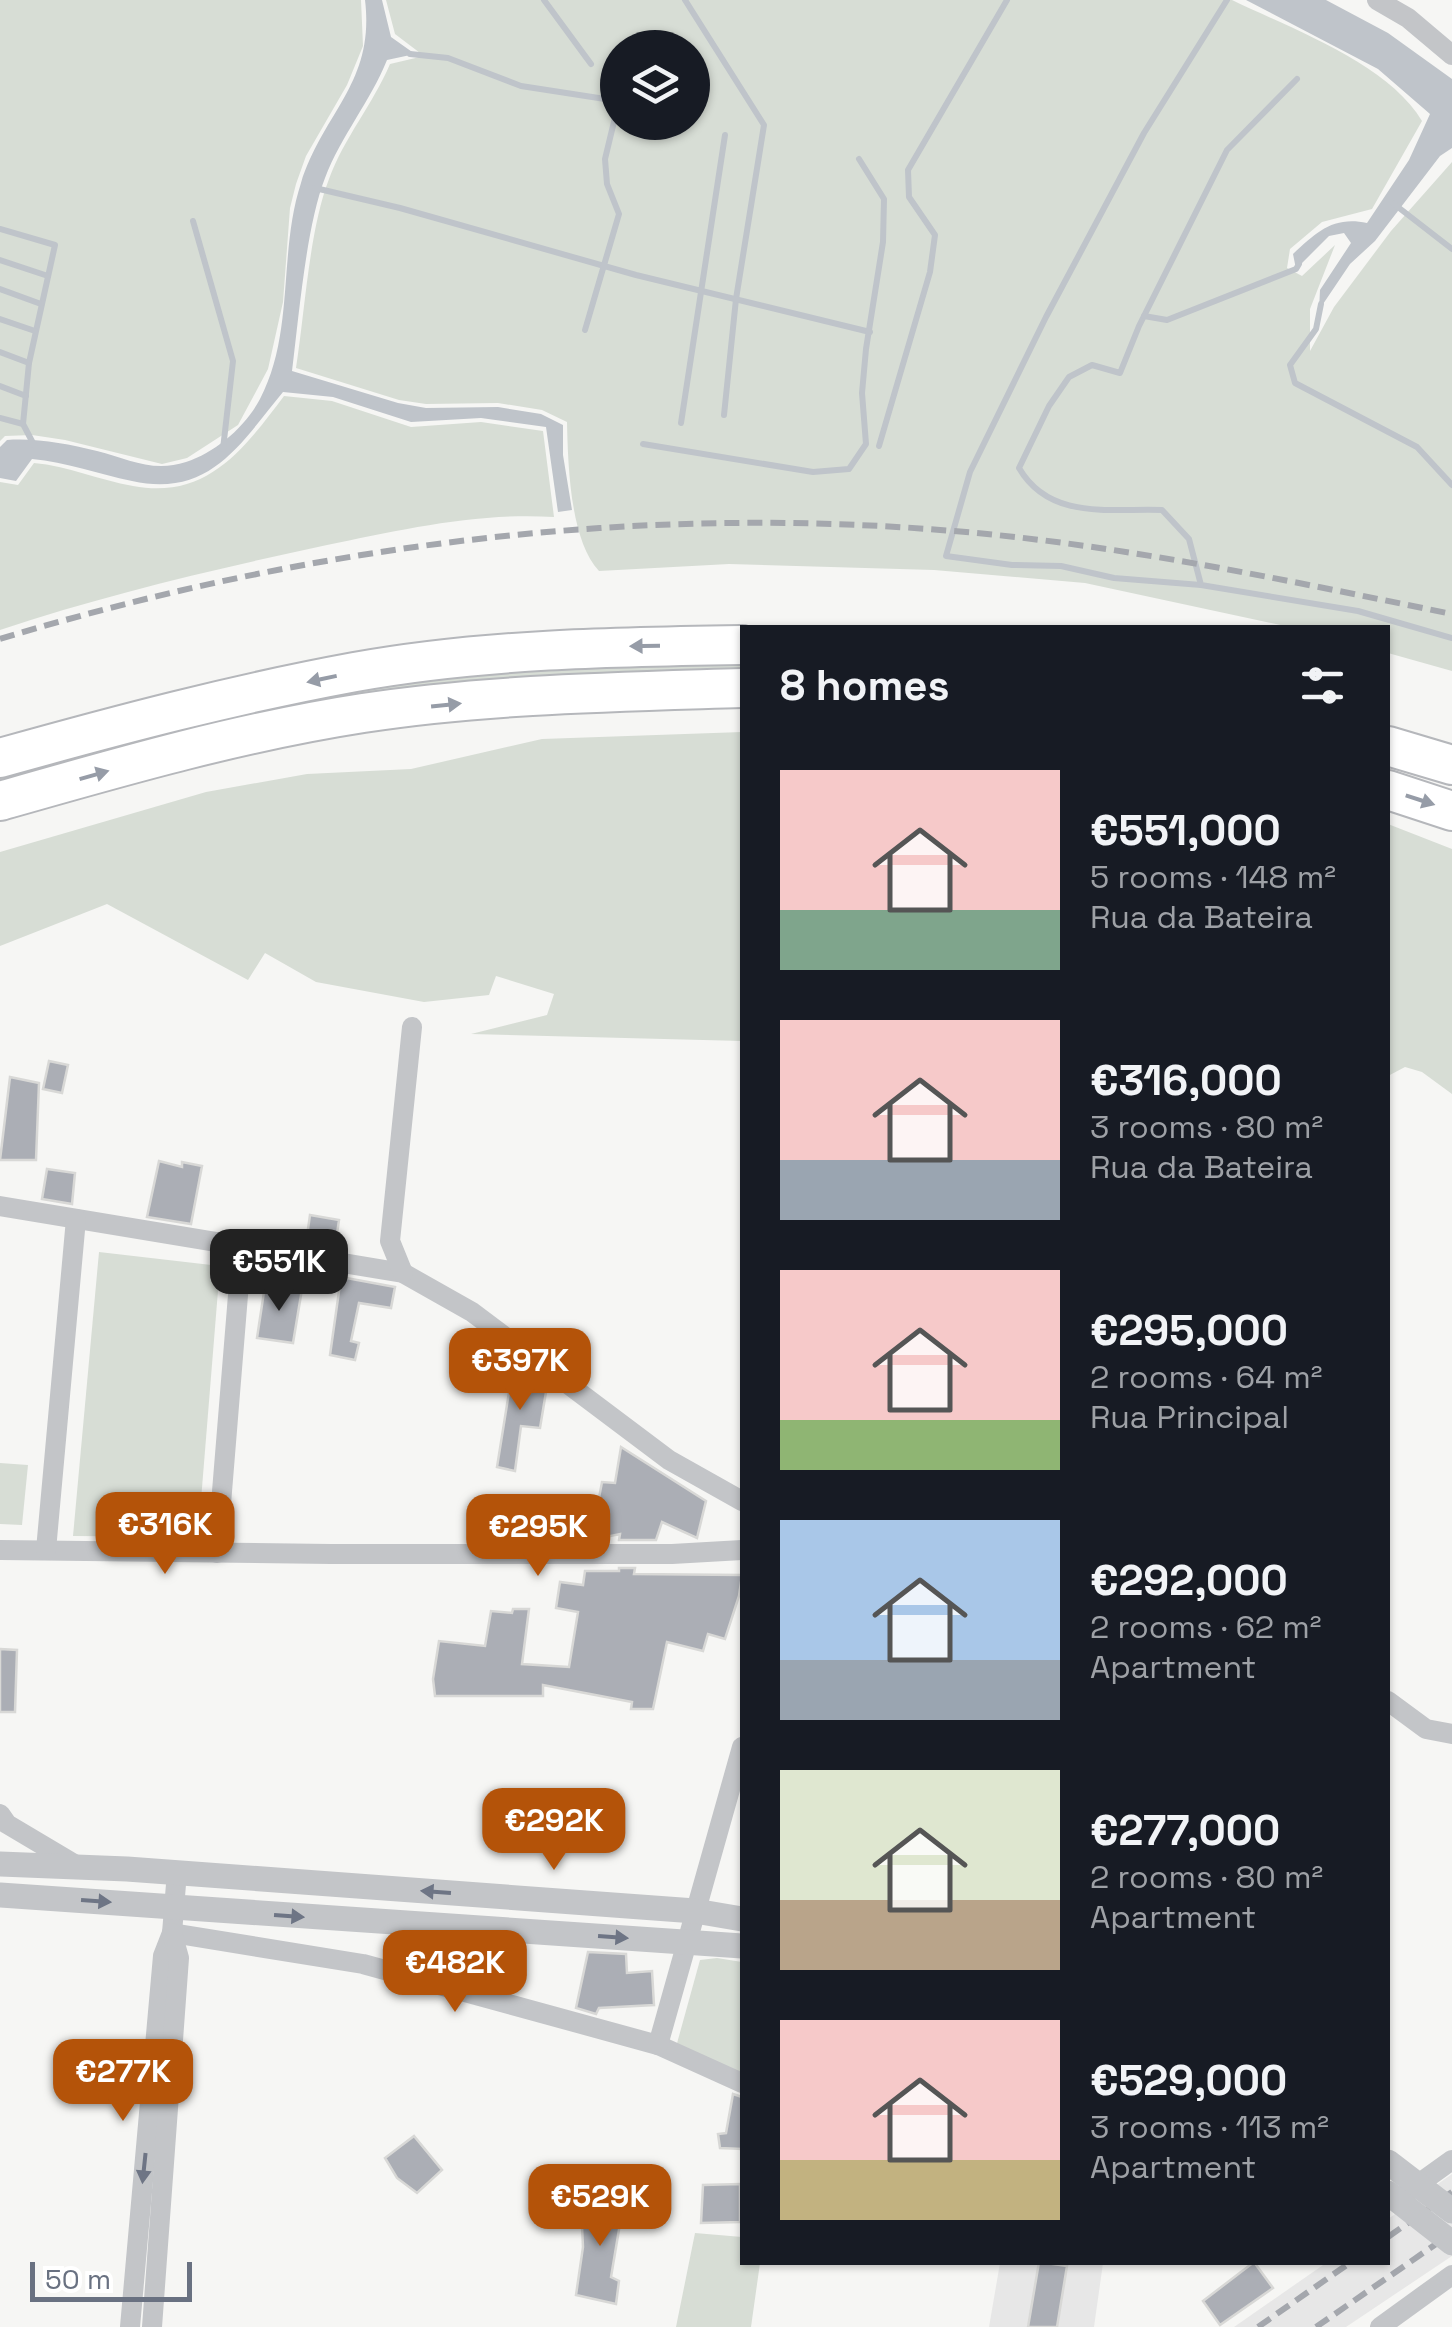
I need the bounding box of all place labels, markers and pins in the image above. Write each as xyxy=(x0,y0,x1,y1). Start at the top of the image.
pin: €551K xyxy=(209,1229,349,1314)
pin: €397K xyxy=(450,1328,590,1413)
pin: €316K xyxy=(95,1492,235,1577)
pin: €295K xyxy=(468,1494,608,1579)
pin: €292K xyxy=(484,1788,624,1873)
pin: €482K xyxy=(385,1930,525,2015)
pin: €277K xyxy=(53,2039,193,2124)
pin: €529K xyxy=(530,2164,670,2249)

